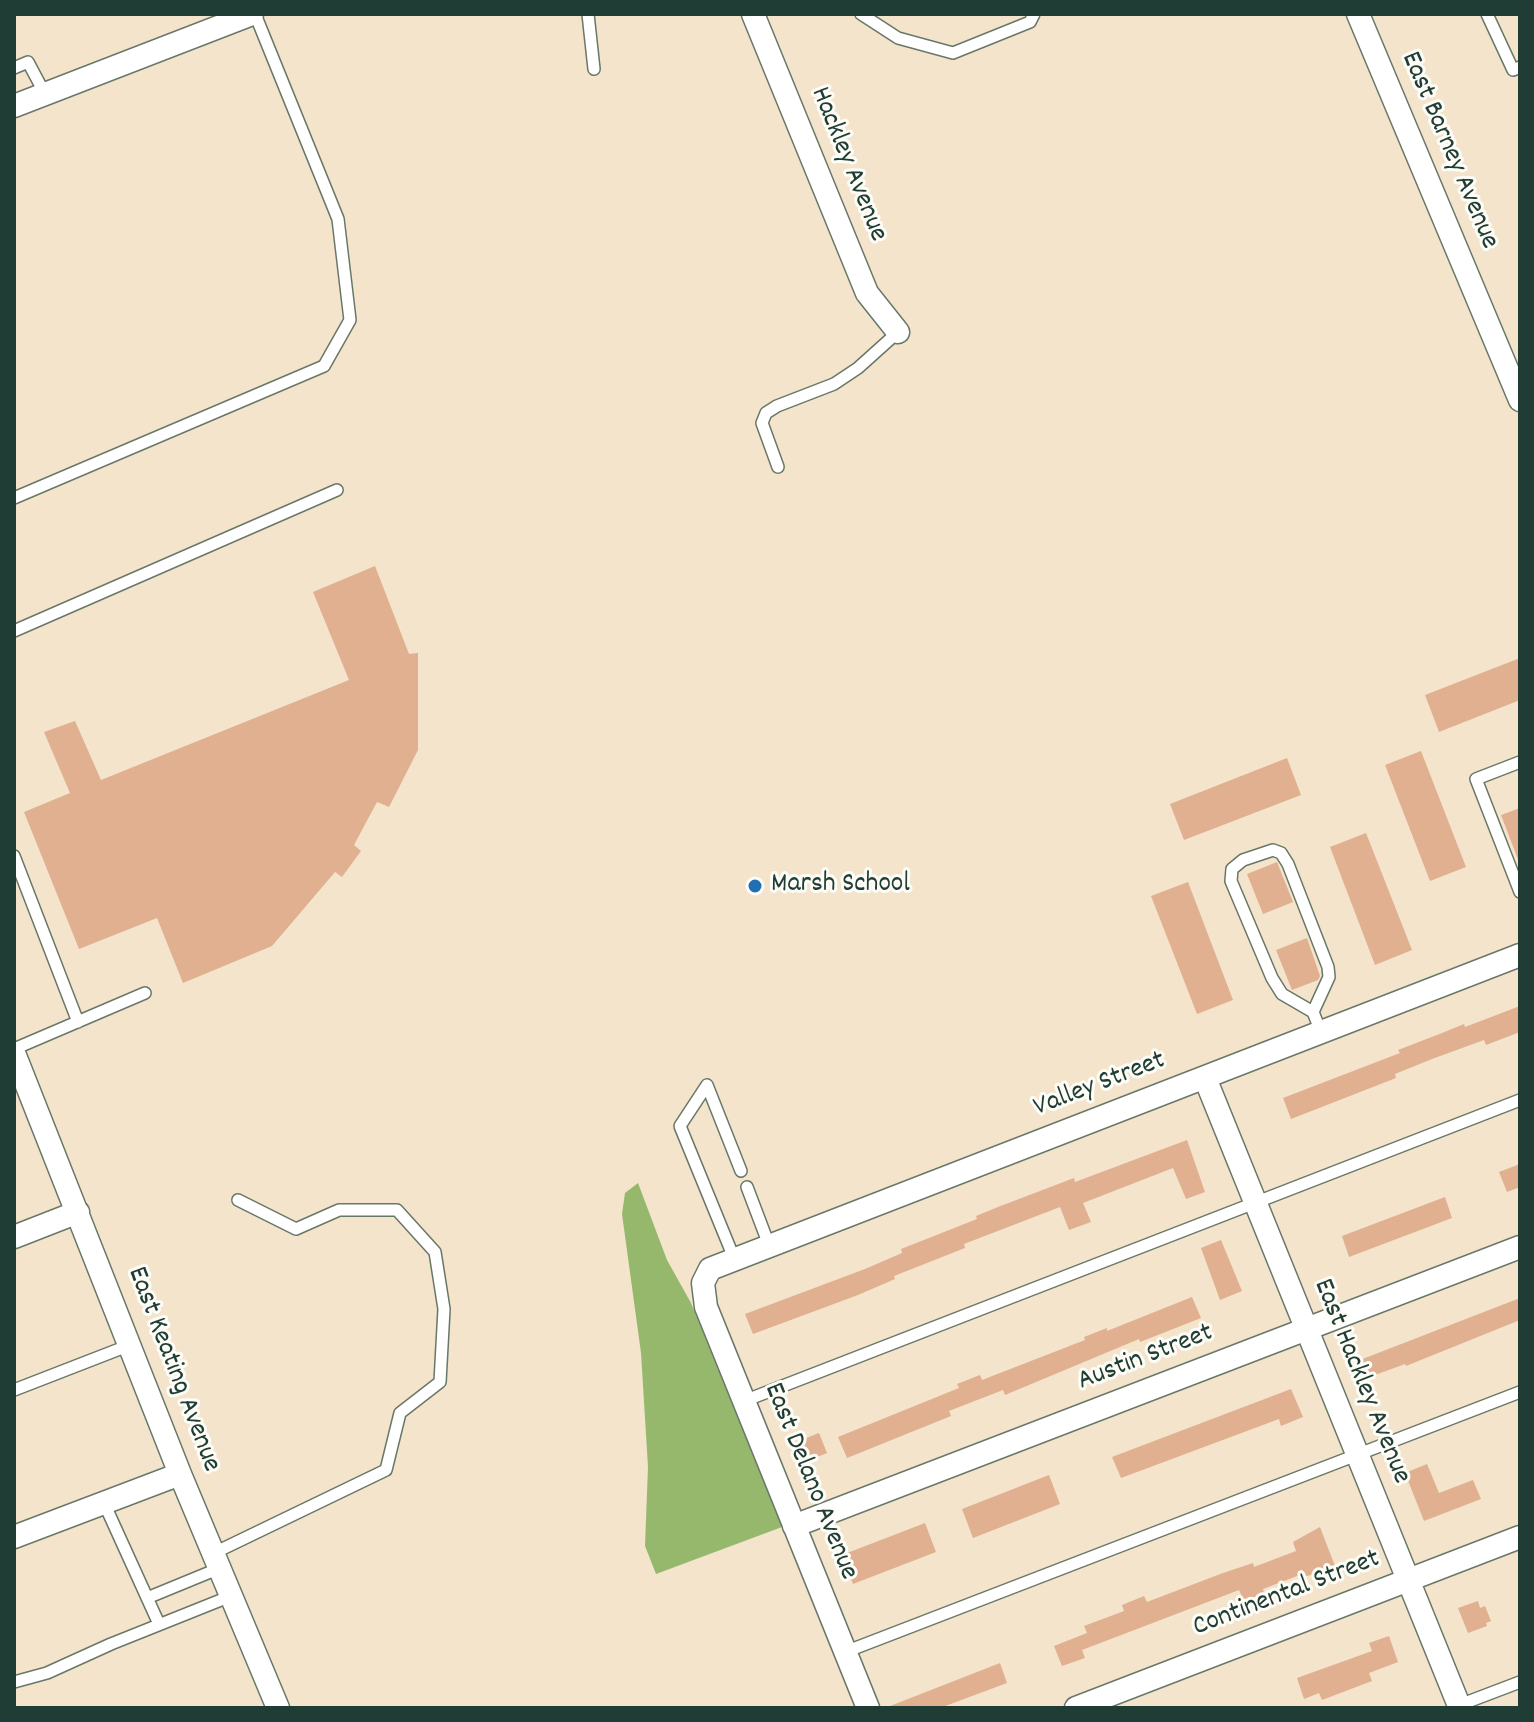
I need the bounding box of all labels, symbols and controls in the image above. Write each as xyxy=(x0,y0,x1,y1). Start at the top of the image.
street label: East Barney Avenue xyxy=(1391,47,1505,255)
street label: Hackley Avenue xyxy=(801,83,893,247)
place label: Marsh School xyxy=(771,869,910,903)
marker: Marsh School xyxy=(746,877,764,895)
street label: Valley Street xyxy=(1030,1046,1170,1126)
street label: East Keating Avenue xyxy=(118,1263,226,1477)
street label: East Hackley Avenue xyxy=(1304,1275,1416,1489)
street label: Austin Street xyxy=(1074,1318,1218,1400)
street label: East Delano Avenue xyxy=(754,1379,864,1585)
street label: Continental Street xyxy=(1189,1544,1385,1646)

